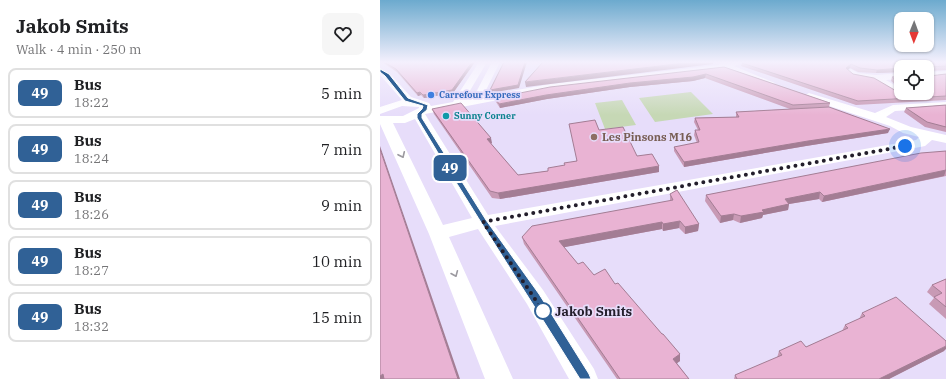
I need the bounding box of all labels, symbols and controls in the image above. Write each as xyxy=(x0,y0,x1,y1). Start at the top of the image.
north arrow xyxy=(894,12,934,52)
map controls xyxy=(894,12,934,100)
button: heart xyxy=(322,13,364,55)
text: Jakob Smits xyxy=(16,14,129,38)
text: Walk · 4 min · 250 m xyxy=(16,41,141,58)
button: locate xyxy=(894,60,934,100)
text: Bus xyxy=(74,75,102,94)
text: 49 xyxy=(32,84,48,102)
text: 5 min xyxy=(321,84,362,103)
place label: Carrefour Express xyxy=(439,89,521,100)
marker: Carrefour Express xyxy=(426,90,436,100)
text: 18:22 xyxy=(74,94,109,111)
place label: Sunny Corner xyxy=(454,110,516,121)
marker: Sunny Corner xyxy=(441,111,451,121)
place label: Les Pinsons M16 xyxy=(602,130,693,144)
text: Bus xyxy=(74,131,102,150)
marker: Les Pinsons M16 xyxy=(589,132,599,142)
your location xyxy=(895,136,915,156)
text: 49 xyxy=(32,140,48,158)
text: 7 min xyxy=(321,140,362,159)
text: 18:24 xyxy=(74,150,109,167)
one-way arrow xyxy=(397,150,405,158)
line badge: 49 xyxy=(432,155,468,181)
text: 49 xyxy=(442,159,458,177)
text: Bus xyxy=(74,187,102,206)
text: 49 xyxy=(32,196,48,214)
text: 9 min xyxy=(321,196,362,215)
text: 18:26 xyxy=(74,206,109,223)
text: Bus xyxy=(74,243,102,262)
text: 49 xyxy=(32,252,48,270)
text: 10 min xyxy=(312,252,362,271)
text: 18:27 xyxy=(74,262,109,279)
one-way arrow xyxy=(450,270,458,277)
text: Bus xyxy=(74,299,102,318)
marker: Jakob Smits xyxy=(534,302,552,320)
place label: Jakob Smits xyxy=(555,303,632,320)
text: 49 xyxy=(32,308,48,326)
text: 15 min xyxy=(312,308,362,327)
text: 18:32 xyxy=(74,318,109,335)

